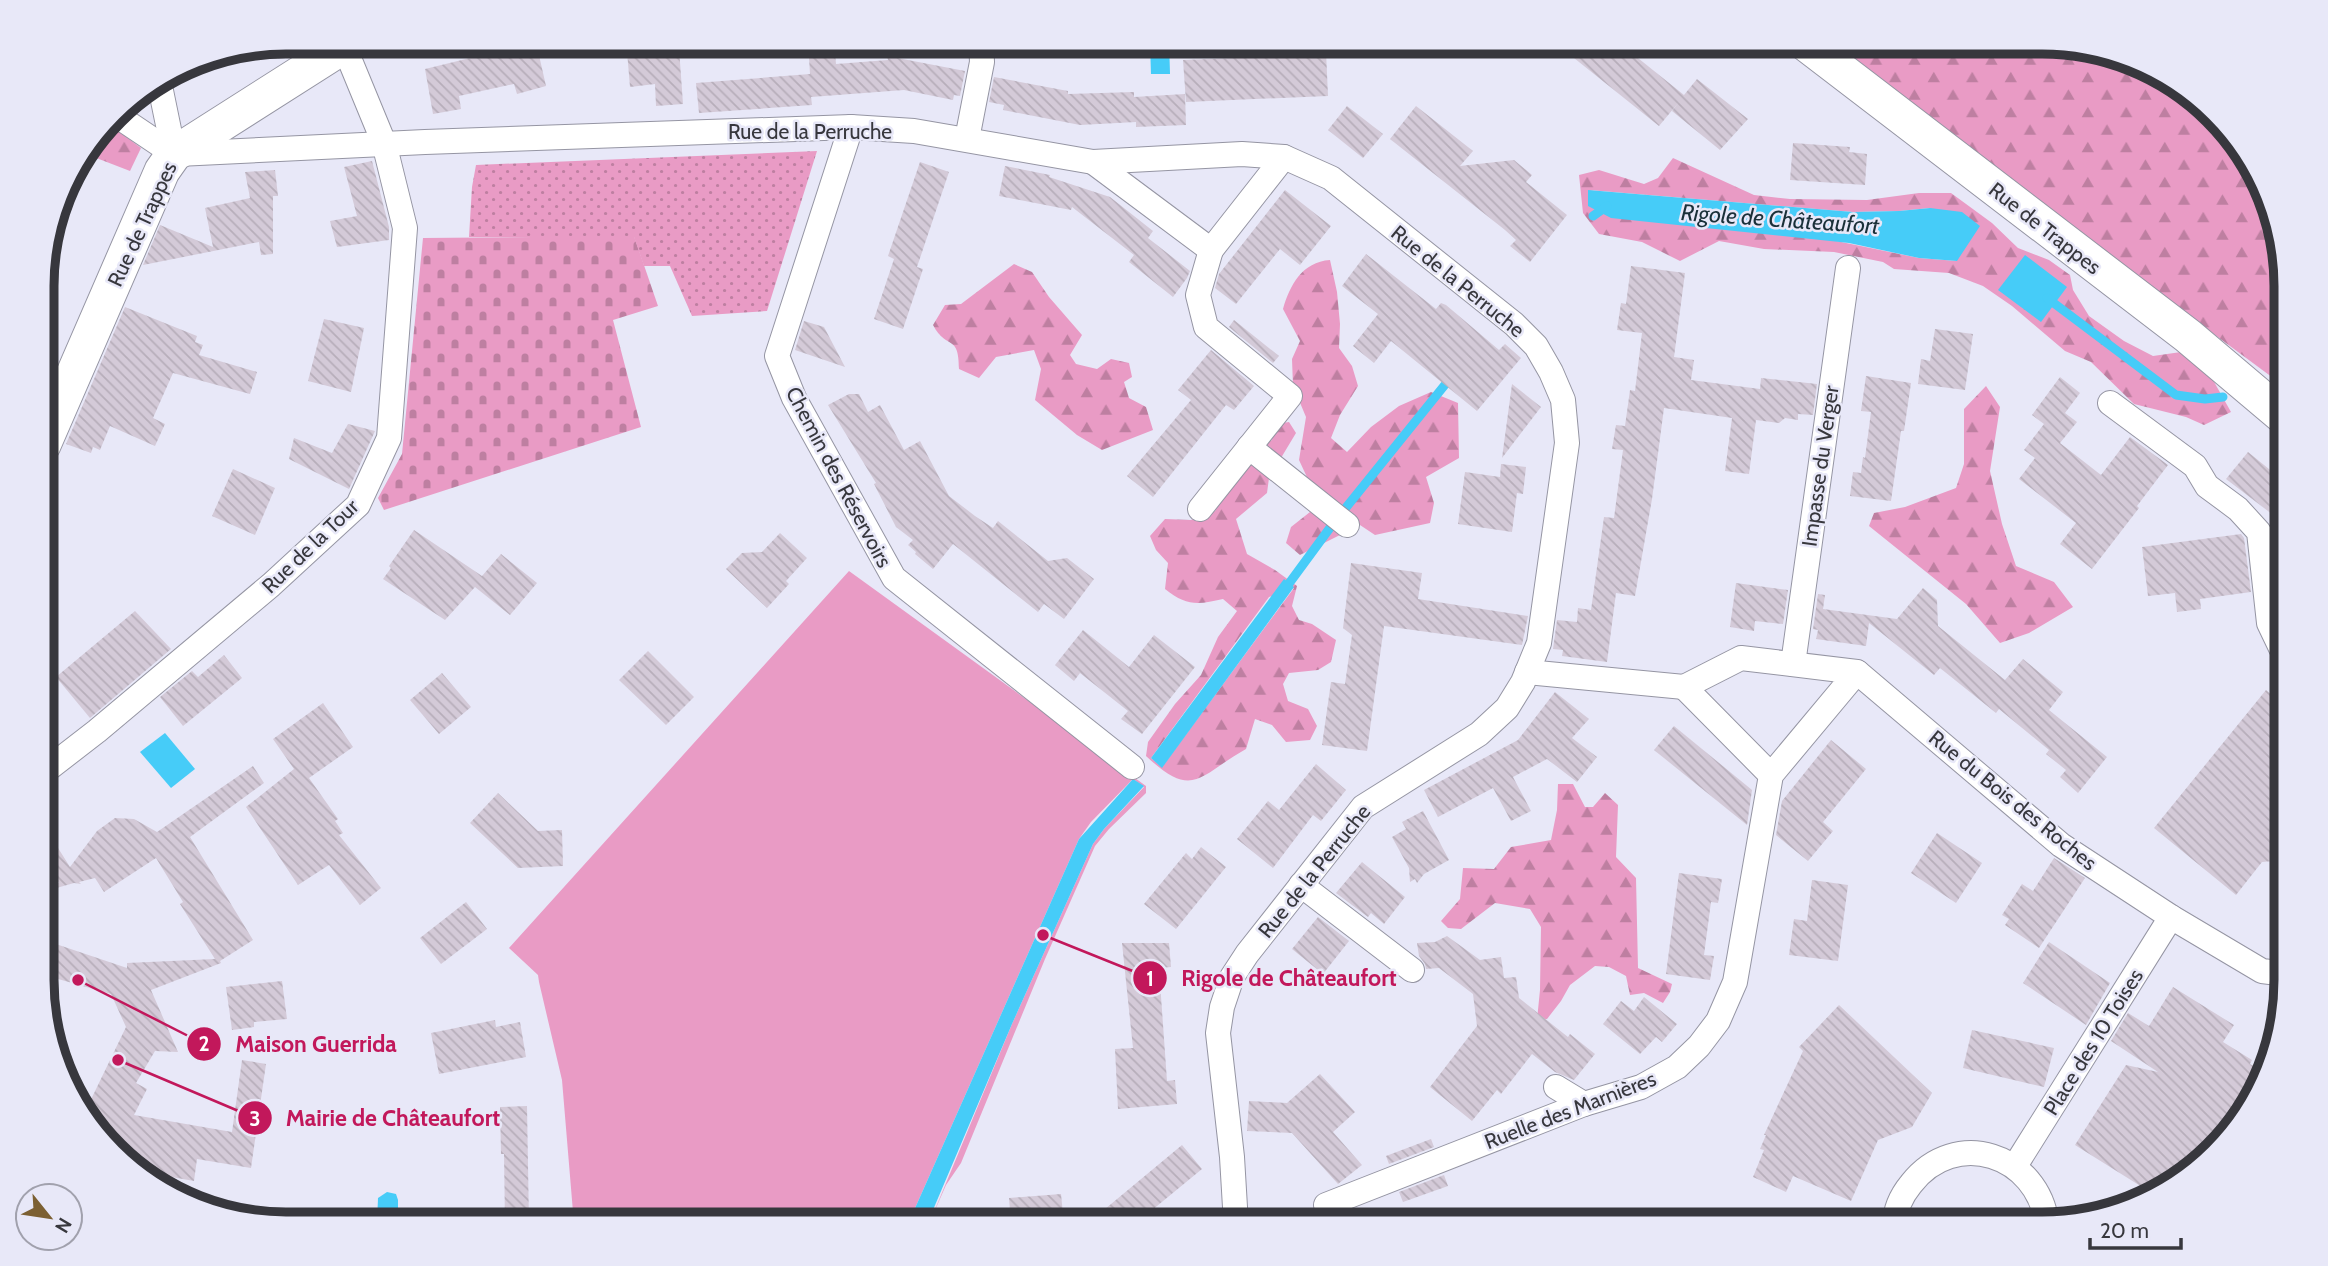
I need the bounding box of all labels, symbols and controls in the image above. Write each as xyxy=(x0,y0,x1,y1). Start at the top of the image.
street label: Rue de la Perruche xyxy=(728,119,892,144)
street label: Rue de Trappes xyxy=(102,157,182,290)
street label: Rue de Trappes xyxy=(1984,177,2106,280)
water label: Rigole de Châteaufort xyxy=(1680,198,1881,240)
street label: Rue de la Perruche xyxy=(1386,220,1530,343)
street label: Chemin des Réservoirs xyxy=(781,382,897,572)
street label: Impasse du Verger xyxy=(1796,384,1844,548)
street label: Rue de la Tour xyxy=(257,494,364,598)
street label: Rue du Bois des Roches xyxy=(1924,725,2102,875)
street label: Rue de la Perruche xyxy=(1253,799,1376,943)
callout: Rigole de Châteaufort xyxy=(1132,956,1411,1000)
text: Rigole de Châteaufort xyxy=(1181,964,1397,992)
street label: Place des 10 Toises xyxy=(2038,964,2148,1120)
text: 1 xyxy=(1146,966,1154,991)
callout: Maison Guerrida xyxy=(186,1022,411,1066)
text: Maison Guerrida xyxy=(235,1030,397,1058)
text: 2 xyxy=(198,1031,210,1056)
street label: Ruelle des Marnières xyxy=(1481,1066,1660,1154)
callout: Mairie de Châteaufort xyxy=(237,1096,515,1140)
text: Mairie de Châteaufort xyxy=(286,1104,500,1132)
text: 3 xyxy=(249,1106,261,1131)
north arrow xyxy=(14,1182,84,1252)
scale bar xyxy=(2090,1206,2181,1250)
text: N xyxy=(50,1214,77,1237)
text: 20 m xyxy=(2100,1218,2149,1243)

